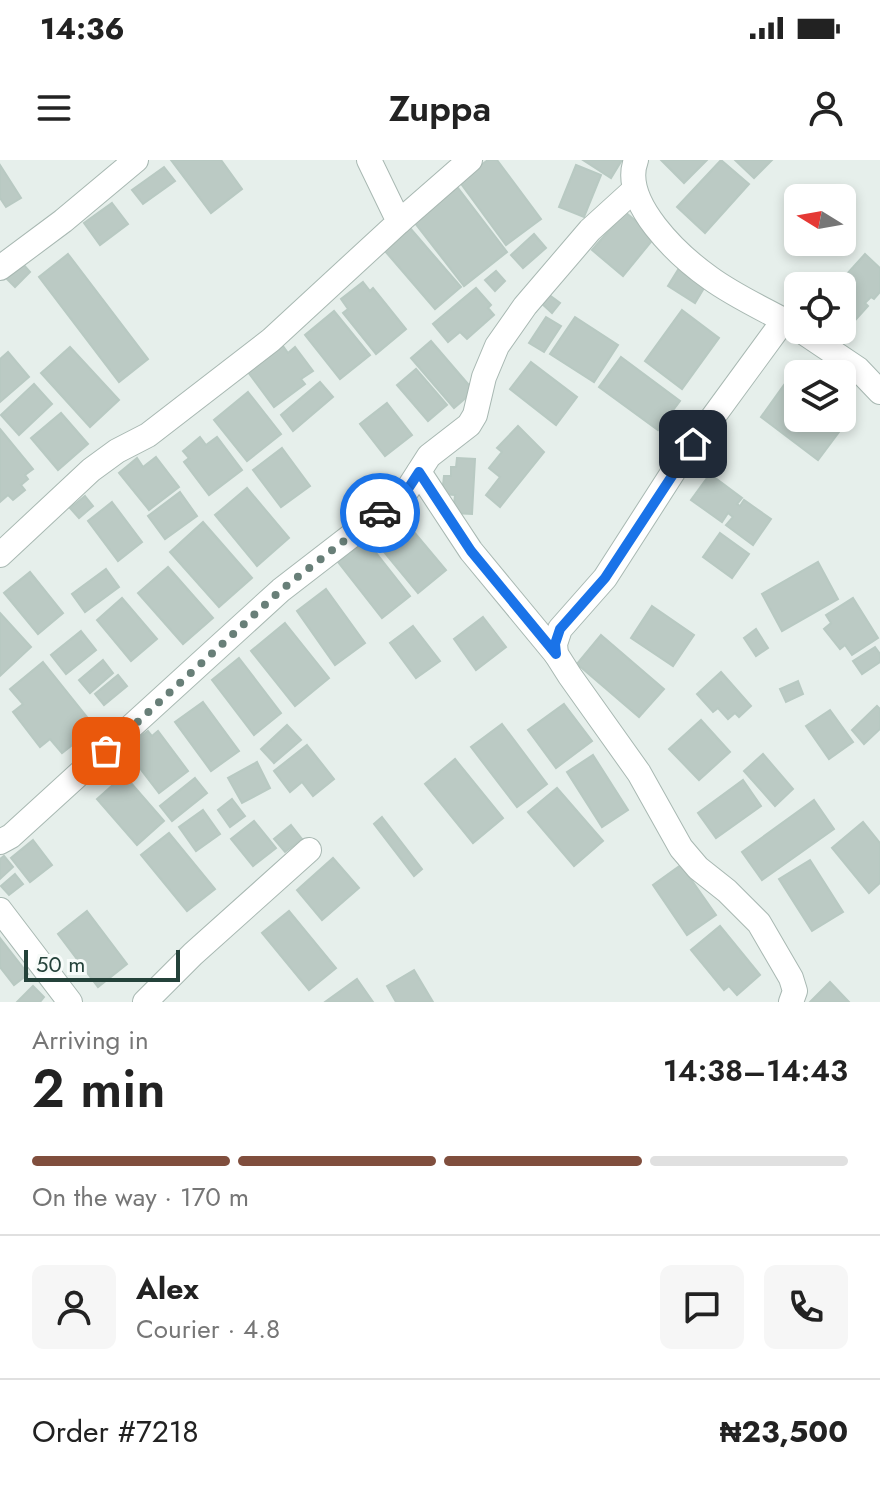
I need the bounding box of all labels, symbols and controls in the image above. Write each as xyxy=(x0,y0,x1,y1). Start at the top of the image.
text: 14:36 xyxy=(40,7,125,50)
text: Zuppa xyxy=(389,82,491,134)
icon: menu xyxy=(32,86,76,130)
icon: person xyxy=(804,86,848,130)
north arrow xyxy=(784,184,856,256)
map controls xyxy=(784,184,856,432)
button: locate xyxy=(784,272,856,344)
button: layers xyxy=(784,360,856,432)
pin xyxy=(659,410,727,478)
icon: home xyxy=(671,422,715,466)
courier xyxy=(340,473,420,553)
icon: car xyxy=(358,491,402,535)
pin xyxy=(72,717,140,785)
icon: bag xyxy=(84,729,128,773)
scale bar xyxy=(24,946,180,982)
text: 50 m xyxy=(36,948,85,980)
text: Arriving in xyxy=(32,1021,149,1059)
text: 14:38–14:43 xyxy=(663,1049,848,1092)
text: 2 min xyxy=(32,1051,165,1127)
text: On the way · 170 m xyxy=(32,1178,249,1216)
button: person xyxy=(32,1265,116,1349)
button: chat xyxy=(660,1265,744,1349)
button: phone xyxy=(764,1265,848,1349)
text: Alex xyxy=(136,1267,199,1310)
text: Courier · 4.8 xyxy=(136,1310,280,1348)
text: Order #7218 xyxy=(32,1410,199,1453)
text: ₦23,500 xyxy=(720,1410,848,1453)

